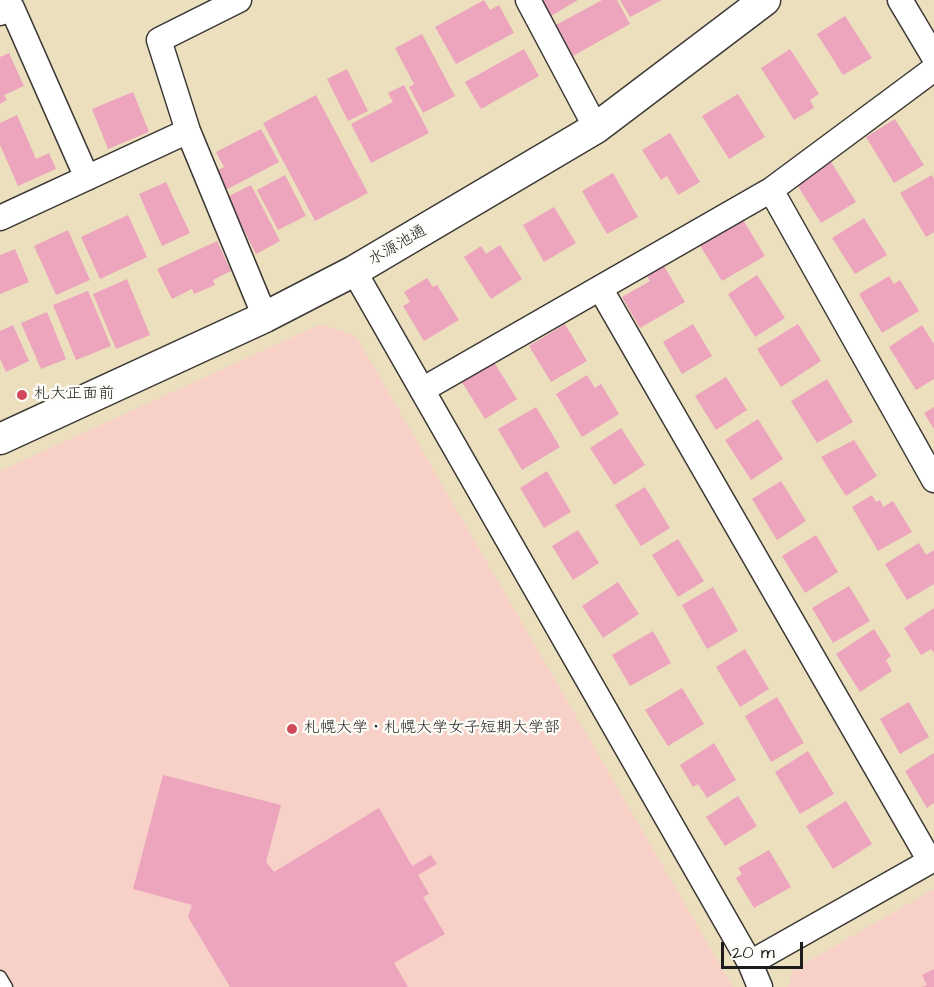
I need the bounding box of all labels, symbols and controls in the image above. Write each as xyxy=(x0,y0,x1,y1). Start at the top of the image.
street label: 水源池通 xyxy=(365,222,431,270)
place label: 札大正面前 xyxy=(34,385,114,405)
marker: 札大正面前 xyxy=(15,388,29,402)
place label: 札幌大学・札幌大学女子短期大学部 xyxy=(304,719,560,739)
marker: 札幌大学・札幌大学女子短期大学部 xyxy=(285,722,299,736)
scale bar xyxy=(724,930,806,968)
text: 20 m xyxy=(732,940,775,965)

